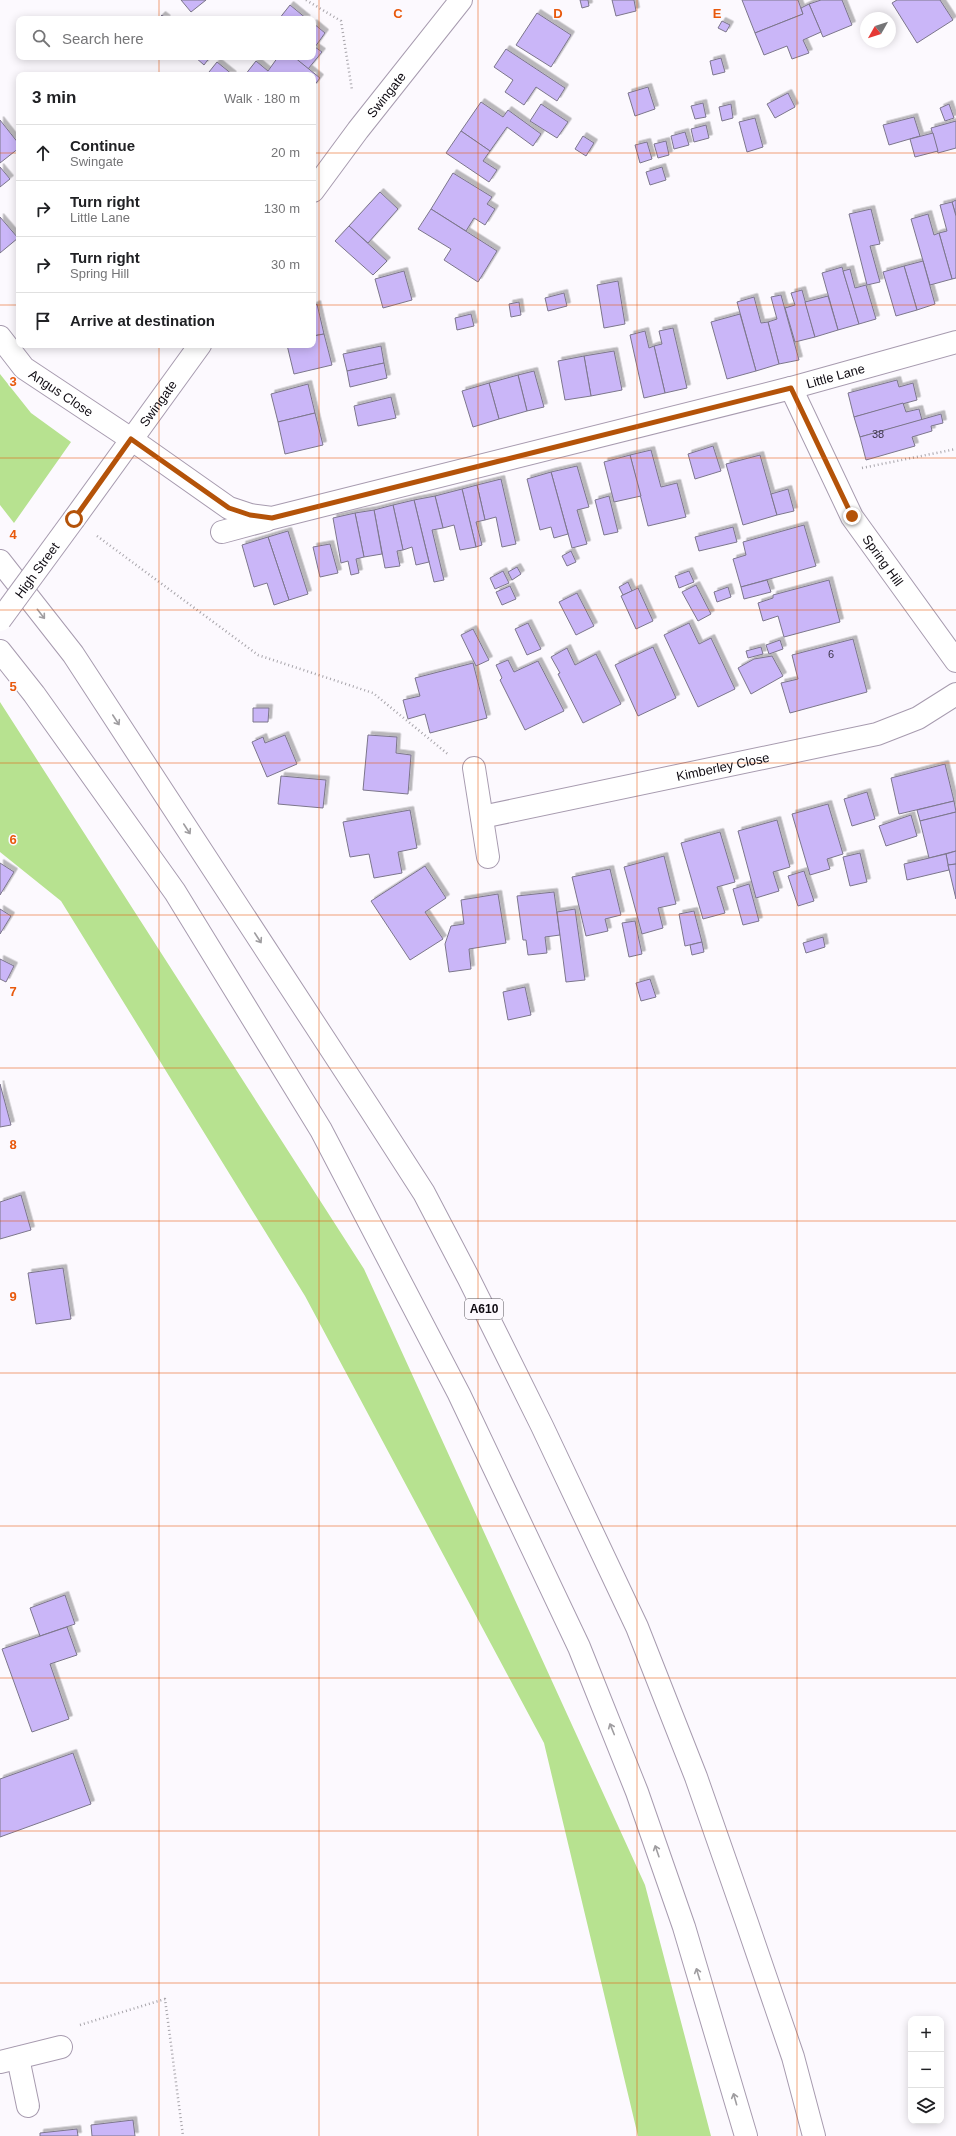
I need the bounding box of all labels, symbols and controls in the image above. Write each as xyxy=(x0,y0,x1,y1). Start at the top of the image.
text: C xyxy=(393,6,403,21)
text: D xyxy=(553,6,563,21)
text: E xyxy=(713,6,722,21)
north arrow xyxy=(860,12,896,48)
search box xyxy=(16,16,316,60)
icon: search xyxy=(30,27,52,49)
text: Search here xyxy=(62,30,144,47)
street label: Swingate xyxy=(364,69,409,120)
text: 3 min xyxy=(32,88,76,107)
text: Walk · 180 m xyxy=(224,91,300,106)
text: Continue xyxy=(70,137,135,154)
icon: ahead xyxy=(32,142,54,164)
text: 20 m xyxy=(271,145,300,160)
text: Swingate xyxy=(70,154,123,169)
text: Turn right xyxy=(70,193,140,210)
icon: right xyxy=(32,198,54,220)
text: 130 m xyxy=(264,201,300,216)
text: Little Lane xyxy=(70,210,130,225)
text: Turn right xyxy=(70,249,140,266)
icon: right xyxy=(32,254,54,276)
text: 30 m xyxy=(271,257,300,272)
text: Spring Hill xyxy=(70,266,129,281)
icon: arrive xyxy=(32,310,54,332)
text: Arrive at destination xyxy=(70,312,215,329)
street label: Little Lane xyxy=(805,360,866,391)
street label: Angus Close xyxy=(26,366,96,419)
text: 3 xyxy=(9,374,17,389)
street label: Swingate xyxy=(136,377,180,429)
house number: 38 xyxy=(872,428,884,440)
route end xyxy=(843,507,861,525)
route start xyxy=(65,510,83,528)
text: 4 xyxy=(9,527,17,542)
street label: Spring Hill xyxy=(860,532,907,589)
street label: High Street xyxy=(11,539,62,601)
one-way arrow xyxy=(37,608,46,619)
house number: 6 xyxy=(828,648,834,660)
text: 5 xyxy=(9,679,17,694)
one-way arrow xyxy=(112,714,120,725)
street label: Kimberley Close xyxy=(675,749,771,783)
one-way arrow xyxy=(183,823,191,834)
text: 6 xyxy=(9,832,17,847)
one-way arrow xyxy=(254,932,262,943)
text: 7 xyxy=(9,984,17,999)
text: 8 xyxy=(9,1137,17,1152)
text: 9 xyxy=(9,1289,17,1304)
road number: A610 xyxy=(465,1299,503,1319)
one-way arrow xyxy=(607,1723,615,1735)
one-way arrow xyxy=(653,1845,661,1857)
one-way arrow xyxy=(694,1968,701,1981)
map controls xyxy=(908,2016,944,2124)
button: + xyxy=(908,2016,944,2052)
button: − xyxy=(908,2052,944,2088)
button: layers xyxy=(908,2088,944,2124)
one-way arrow xyxy=(731,2092,738,2105)

